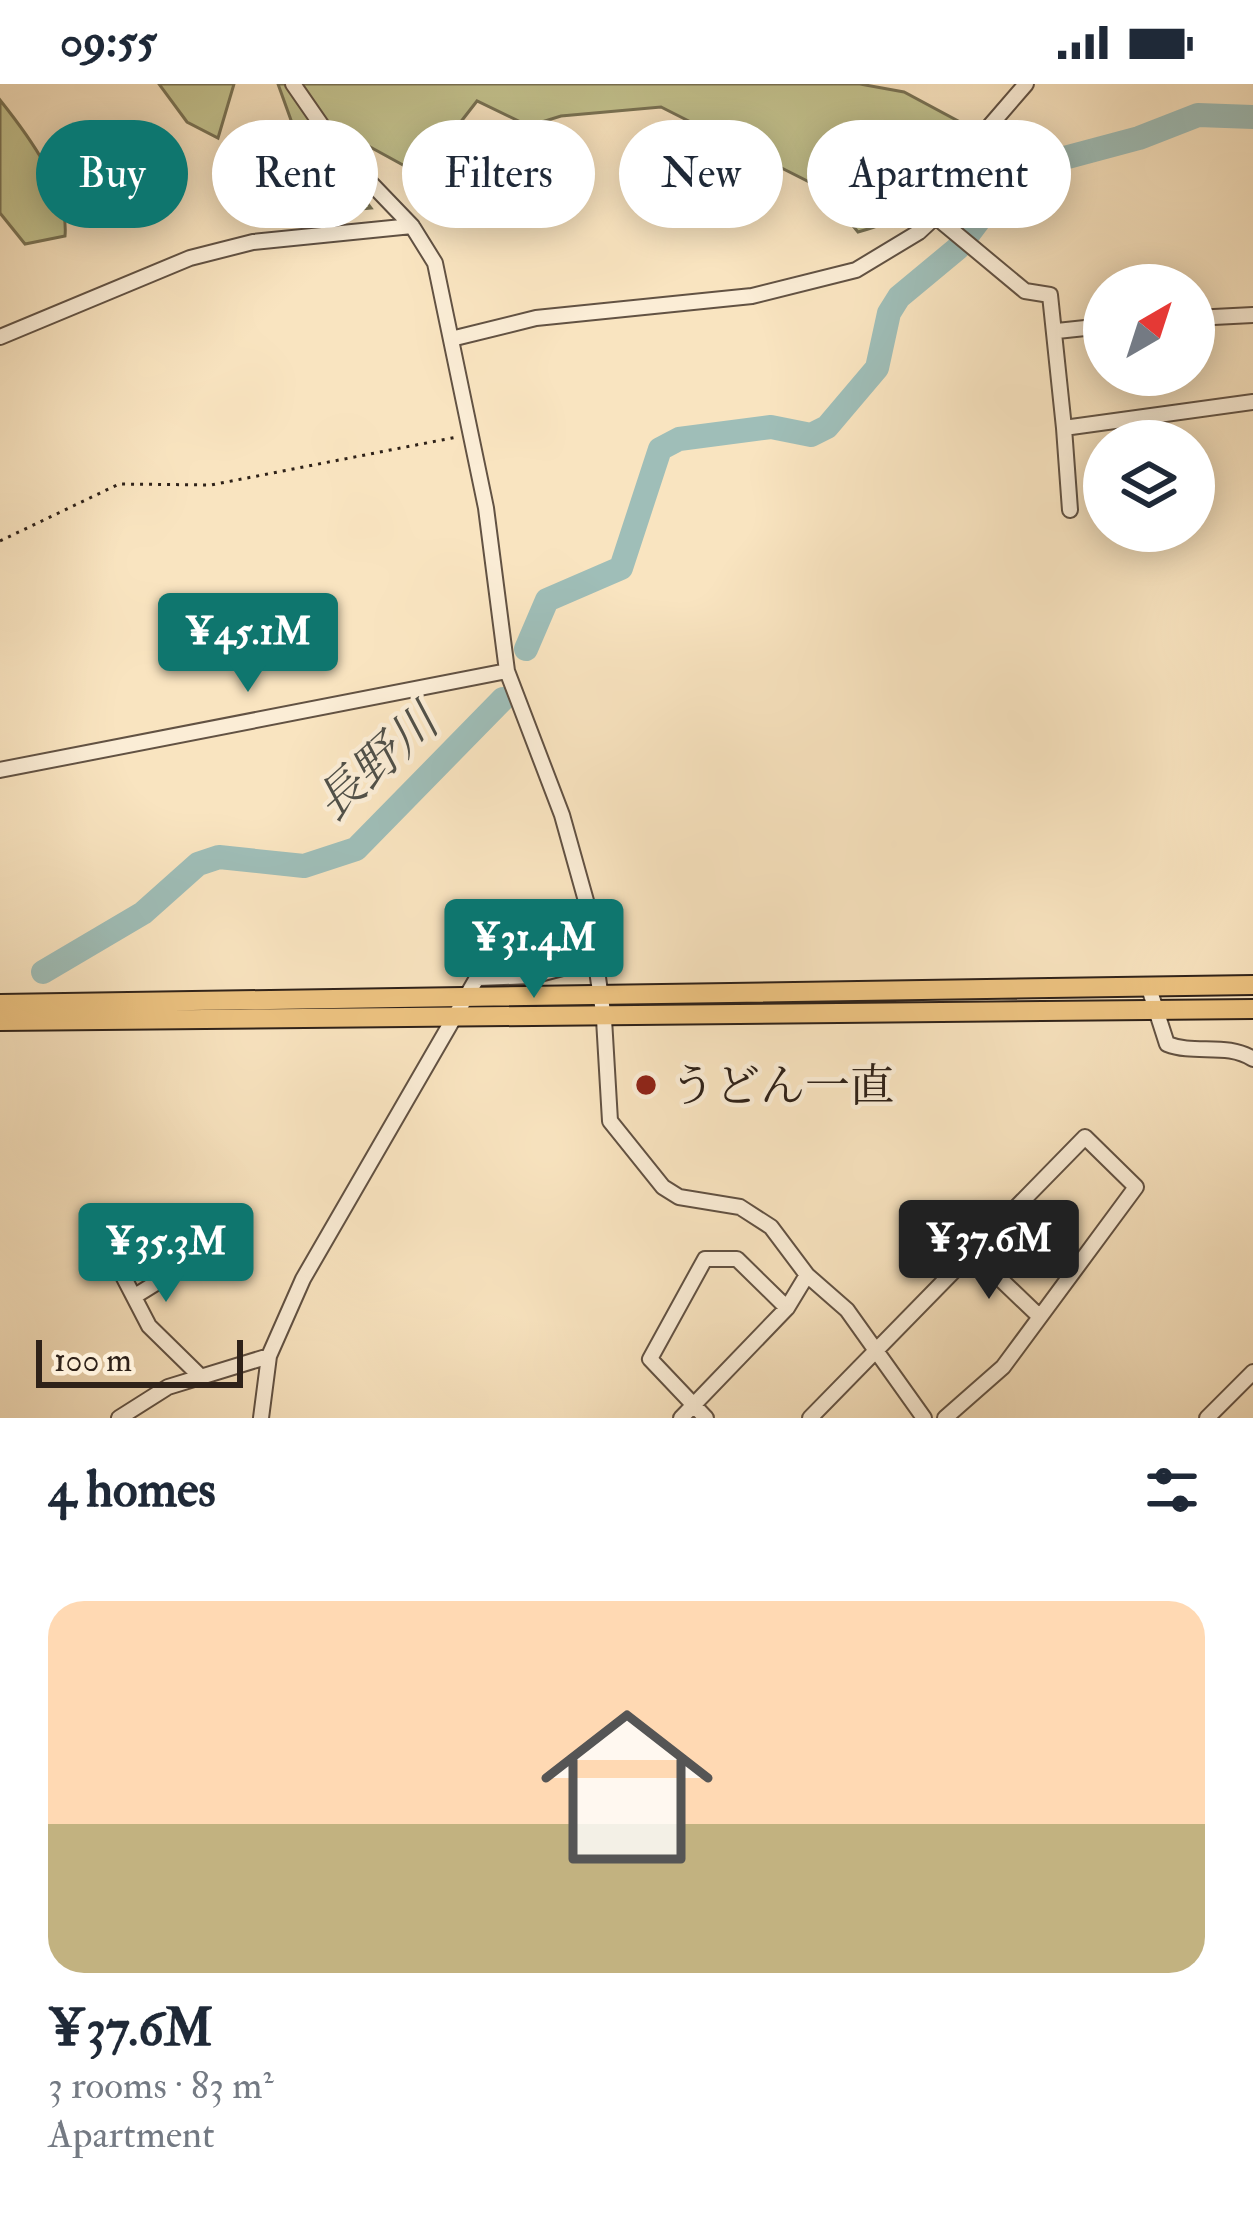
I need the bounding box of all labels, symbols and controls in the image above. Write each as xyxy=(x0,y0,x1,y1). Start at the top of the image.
text: 09:55 xyxy=(60,14,157,70)
chip: Buy xyxy=(36,120,188,228)
chip: Rent xyxy=(212,120,378,228)
chip: Filters xyxy=(402,120,595,228)
chip: New xyxy=(619,120,783,228)
chip: Apartment xyxy=(807,120,1071,228)
north arrow xyxy=(1083,264,1215,396)
map controls xyxy=(1083,264,1215,552)
button: layers xyxy=(1083,420,1215,552)
pin: ¥45.1M xyxy=(150,593,346,695)
text: ¥45.1M xyxy=(185,607,311,656)
water label: 長野川 xyxy=(304,690,455,834)
pin: ¥31.4M xyxy=(436,899,632,1001)
text: ¥31.4M xyxy=(471,913,597,962)
place label: うどん一直 xyxy=(670,1059,895,1115)
marker: うどん一直 xyxy=(633,1072,659,1098)
pin: ¥37.6M xyxy=(891,1200,1087,1302)
pin: ¥35.3M xyxy=(68,1203,264,1305)
text: ¥37.6M xyxy=(926,1214,1052,1263)
text: ¥35.3M xyxy=(105,1217,227,1266)
scale bar xyxy=(36,1334,243,1387)
text: 100 m xyxy=(54,1340,132,1381)
icon: filters xyxy=(1139,1457,1205,1523)
text: 4 homes xyxy=(48,1458,216,1522)
icon: home xyxy=(519,1679,735,1895)
text: ¥37.6M xyxy=(48,1997,213,2061)
text: 3 rooms · 83 m² xyxy=(48,2061,274,2110)
text: Apartment xyxy=(48,2110,215,2159)

